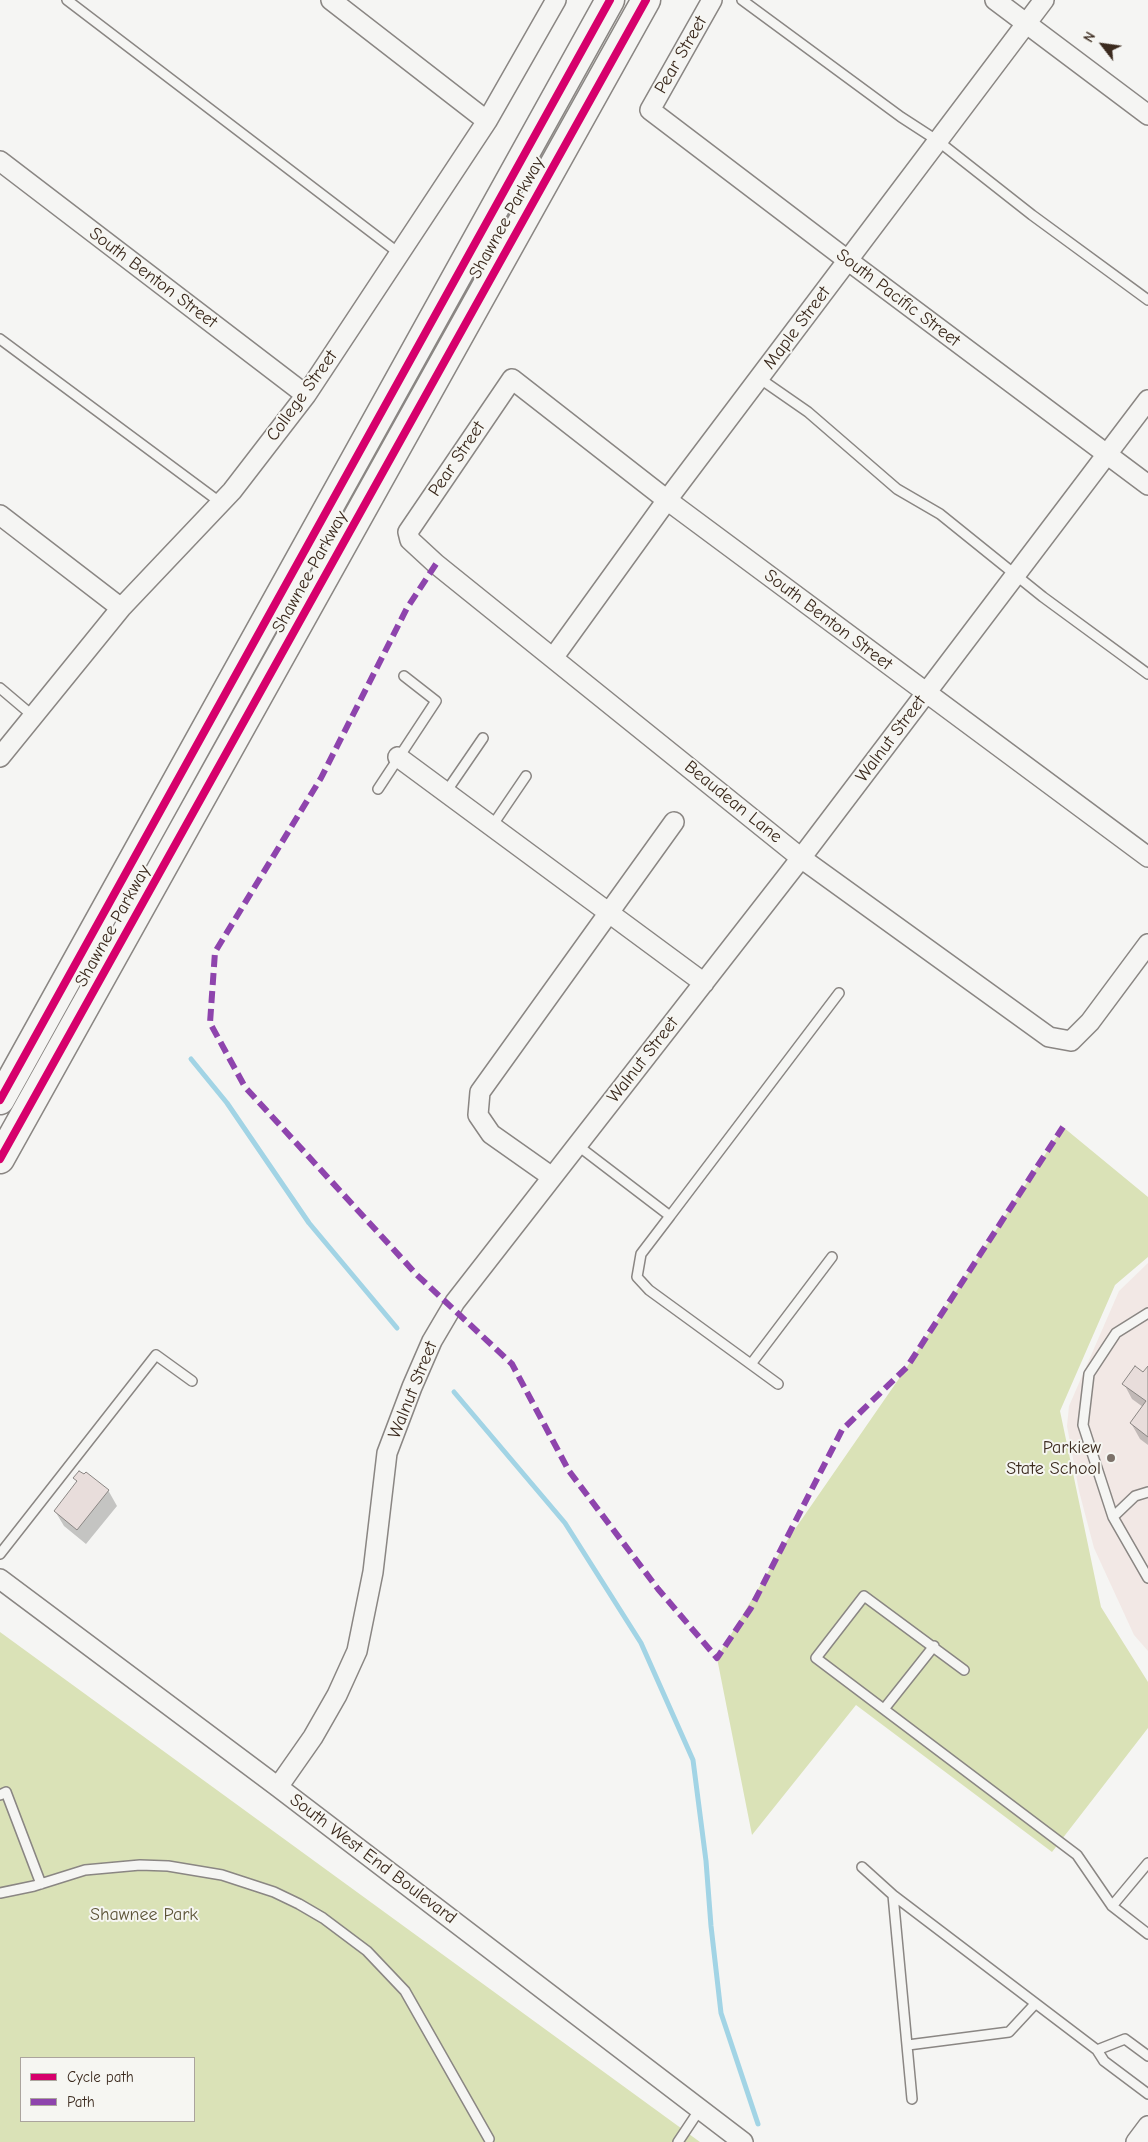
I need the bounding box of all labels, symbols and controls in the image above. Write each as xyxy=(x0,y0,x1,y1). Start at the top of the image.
street label: Pear Street xyxy=(650,12,712,98)
north arrow xyxy=(1078,20,1128,70)
text: N xyxy=(1080,29,1099,45)
street label: Shawnee Parkway xyxy=(465,153,549,283)
street label: South Benton Street xyxy=(85,223,221,333)
street label: South Pacific Street xyxy=(832,244,964,352)
street label: Maple Street xyxy=(759,282,835,374)
street label: College Street xyxy=(262,346,342,446)
street label: Pear Street xyxy=(424,417,490,501)
street label: Shawnee Parkway xyxy=(268,507,352,637)
street label: South Benton Street xyxy=(760,565,896,675)
street label: Walnut Street xyxy=(851,691,931,787)
street label: Beaudean Lane xyxy=(680,756,786,848)
street label: Shawnee Parkway xyxy=(71,861,155,991)
street label: Walnut Street xyxy=(603,1013,683,1107)
street label: Walnut Street xyxy=(384,1338,442,1442)
place label: Parkiew State School xyxy=(1006,1437,1101,1480)
marker: Parkiew State School xyxy=(1105,1452,1117,1464)
street label: South West End Boulevard xyxy=(285,1789,461,1929)
park label: Shawnee Park xyxy=(90,1904,198,1926)
legend xyxy=(20,2057,195,2122)
text: Cycle path xyxy=(67,2068,134,2086)
text: Path xyxy=(67,2093,95,2111)

